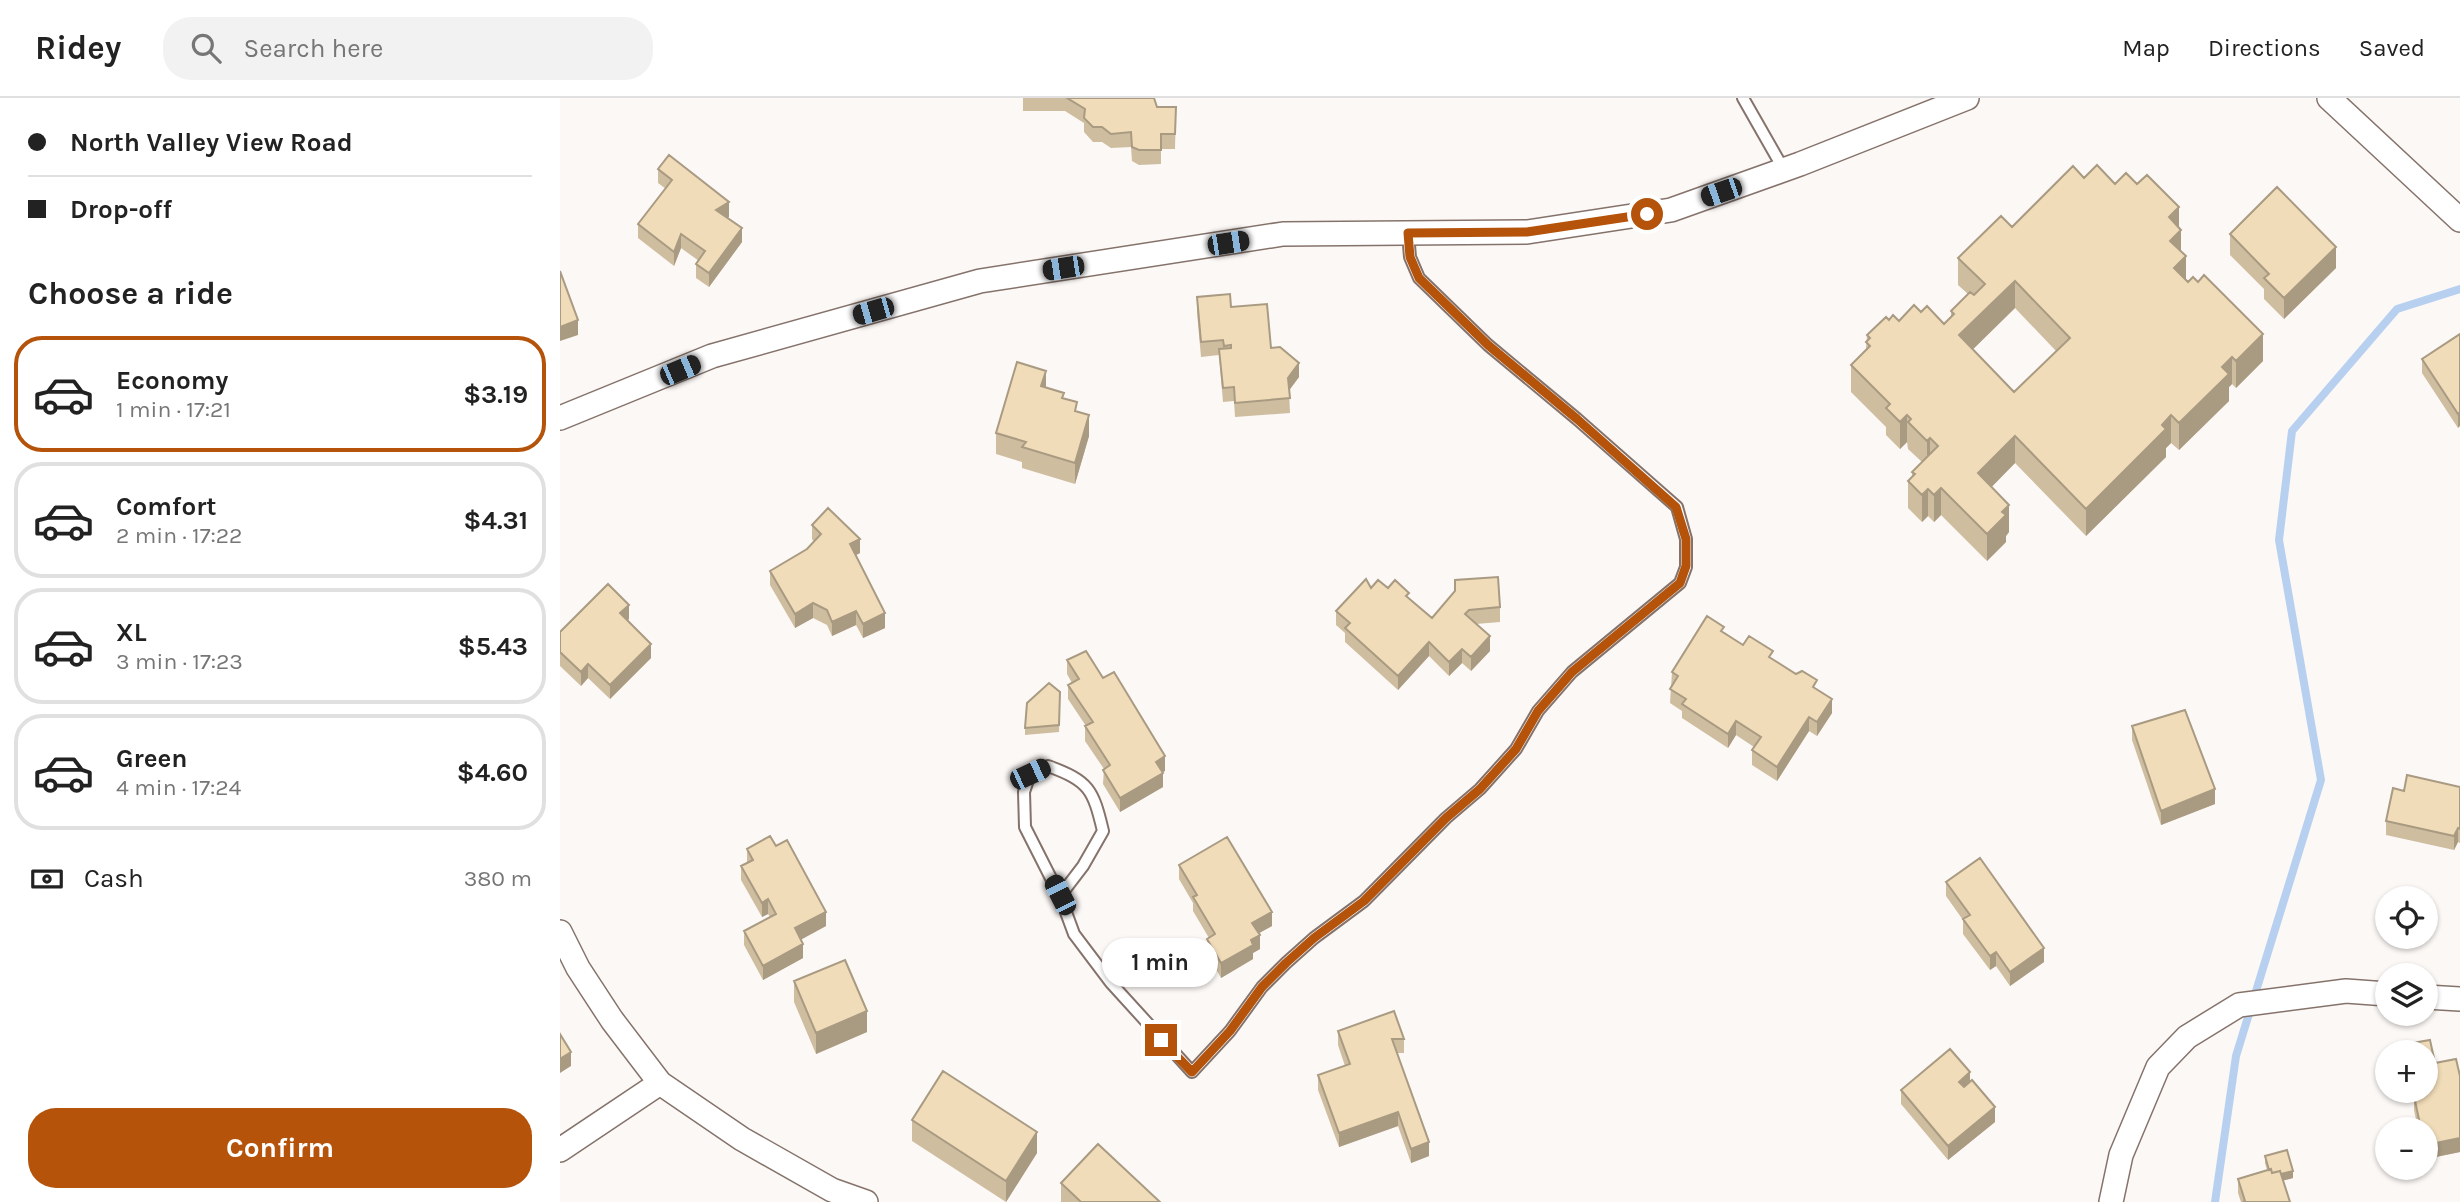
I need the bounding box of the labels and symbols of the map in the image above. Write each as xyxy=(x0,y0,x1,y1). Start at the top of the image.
car xyxy=(1698,175,1745,209)
route start xyxy=(1631,198,1663,230)
car xyxy=(1206,229,1251,257)
car xyxy=(1041,254,1086,282)
car xyxy=(850,295,897,327)
car xyxy=(657,352,704,388)
car xyxy=(1007,756,1054,792)
car xyxy=(1042,872,1079,918)
callout: 1 min xyxy=(1103,939,1219,988)
route end xyxy=(1145,1024,1177,1056)

